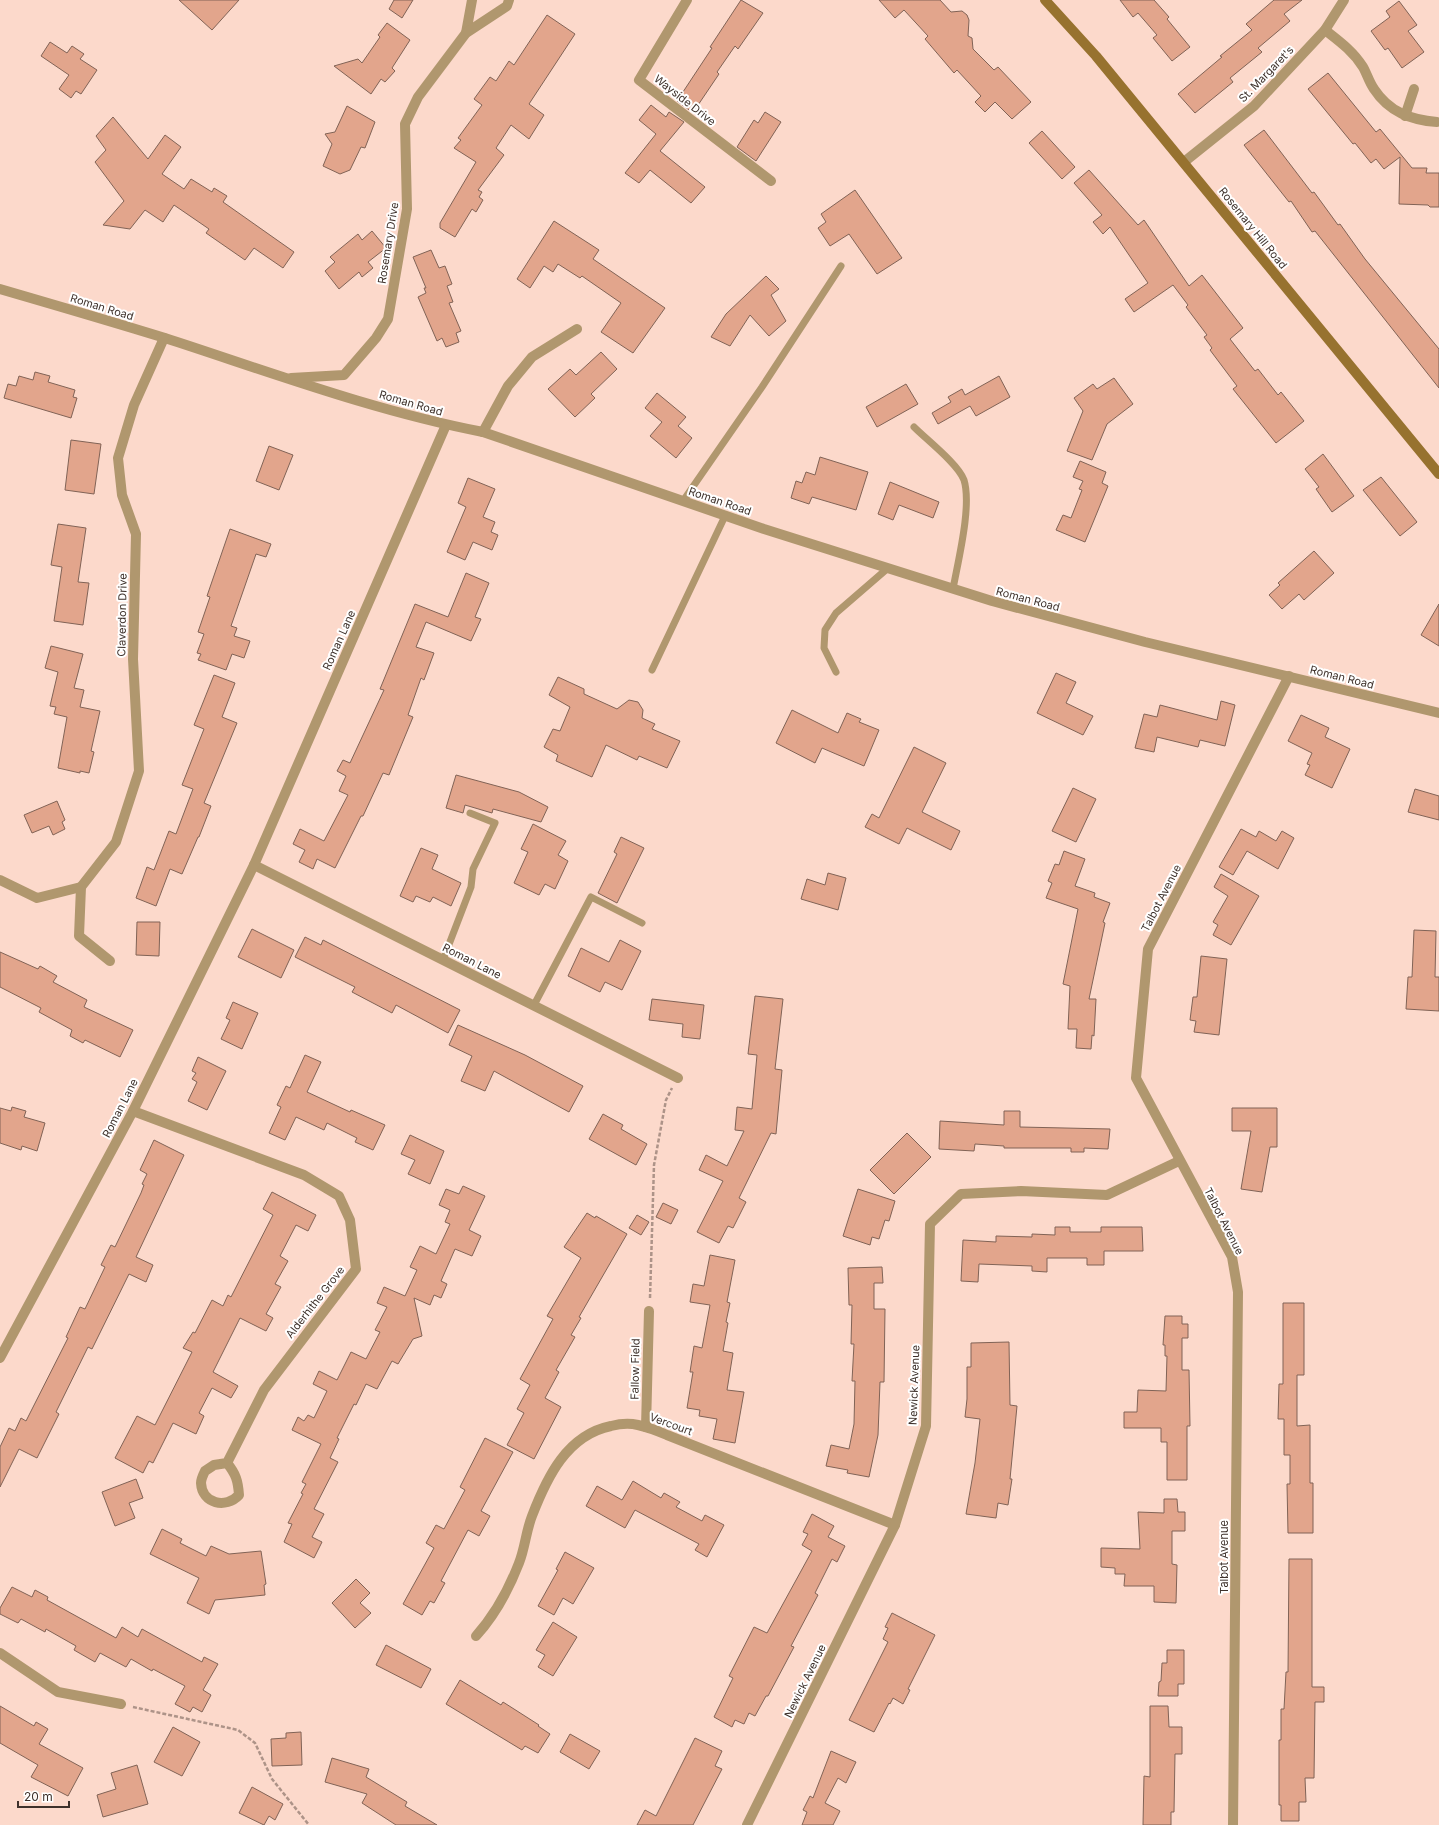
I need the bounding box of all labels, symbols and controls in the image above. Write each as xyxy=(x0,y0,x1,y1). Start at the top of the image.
street label: St. Margaret's xyxy=(1236,43,1297,105)
street label: Wayside Drive xyxy=(651,72,719,128)
street label: Rosemary Hill Road xyxy=(1216,184,1290,272)
street label: Rosemary Drive xyxy=(375,201,401,285)
street label: Roman Road xyxy=(69,291,135,323)
street label: Roman Road xyxy=(378,387,444,419)
street label: Roman Road xyxy=(687,484,753,518)
street label: Claverdon Drive xyxy=(114,573,130,657)
street label: Roman Road xyxy=(995,584,1061,614)
street label: Roman Lane xyxy=(320,608,358,672)
street label: Roman Road xyxy=(1309,662,1375,692)
street label: Talbot Avenue xyxy=(1138,862,1184,934)
street label: Roman Lane xyxy=(440,940,504,982)
street label: Roman Lane xyxy=(99,1076,141,1140)
street label: Talbot Avenue xyxy=(1201,1185,1247,1257)
street label: Alderhithe Grove xyxy=(283,1263,347,1341)
street label: Fallow Field xyxy=(627,1338,643,1400)
street label: Newick Avenue xyxy=(906,1345,922,1425)
street label: Vercourt xyxy=(648,1410,695,1438)
street label: Talbot Avenue xyxy=(1217,1520,1231,1594)
street label: Newick Avenue xyxy=(781,1642,829,1720)
scale bar xyxy=(18,1783,69,1809)
text: 20 m xyxy=(24,1789,53,1804)

